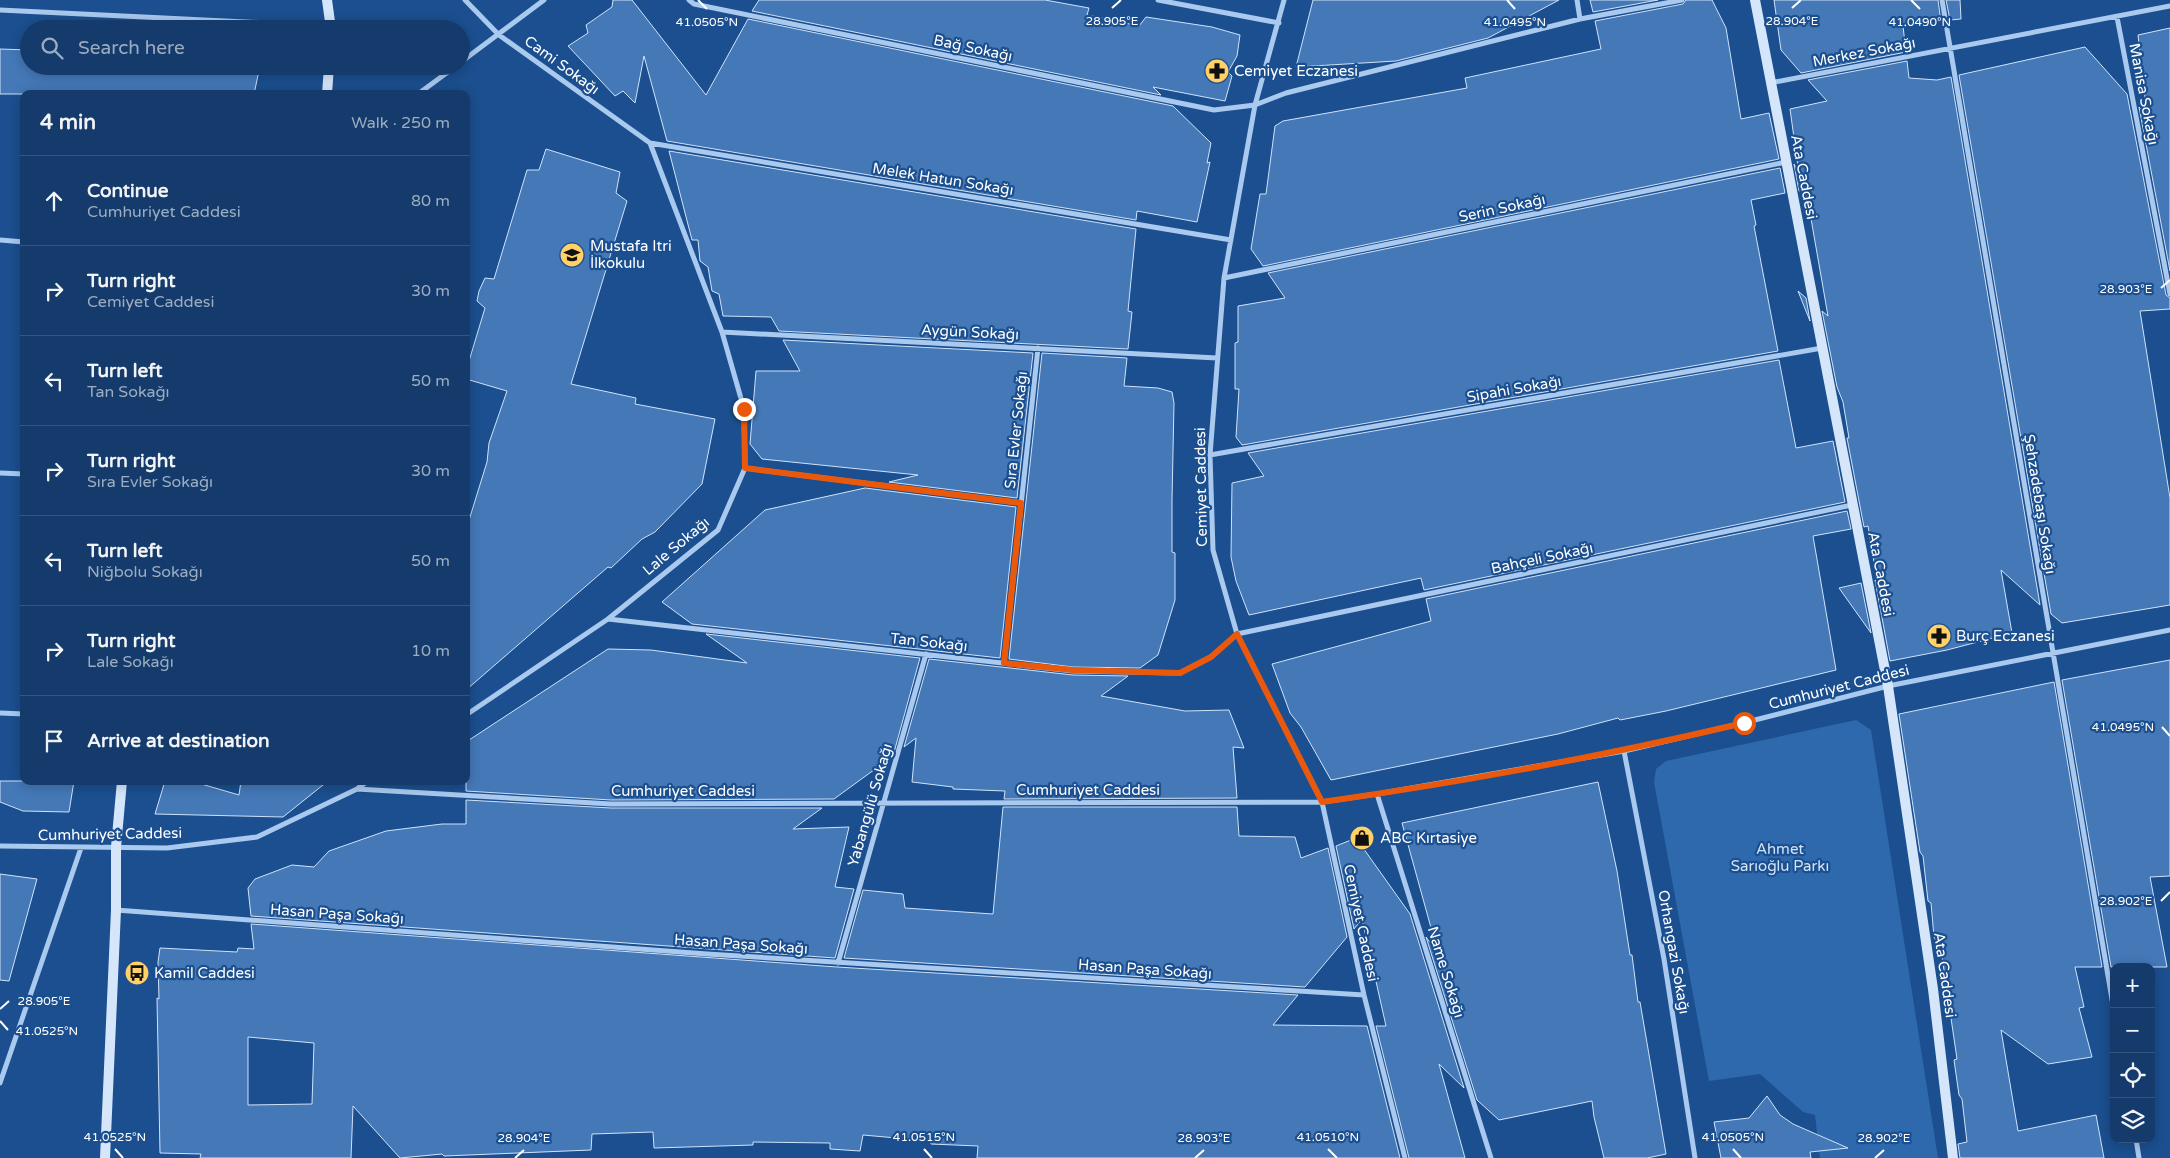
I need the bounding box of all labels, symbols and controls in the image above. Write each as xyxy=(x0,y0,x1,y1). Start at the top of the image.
text: 28.905°E xyxy=(1086,14,1139,28)
text: 28.904°E xyxy=(1766,14,1819,28)
text: 41.0505°N xyxy=(676,15,738,29)
text: 41.0495°N xyxy=(1484,15,1546,29)
text: 41.0490°N xyxy=(1889,15,1951,29)
search box xyxy=(20,20,470,75)
street label: Bağ Sokağı xyxy=(932,31,1014,65)
street label: Cami Sokağı xyxy=(521,32,603,98)
street label: Merkez Sokağı xyxy=(1811,33,1917,71)
icon: search xyxy=(38,34,66,62)
text: Search here xyxy=(78,37,185,59)
street label: Manisa Sokağı xyxy=(2125,42,2163,146)
pharmacy icon: Cemiyet Eczanesi xyxy=(1204,58,1230,84)
place label: Cemiyet Eczanesi xyxy=(1234,62,1358,80)
text: 4 min xyxy=(40,110,96,135)
text: Walk · 250 m xyxy=(351,113,450,133)
street label: Ata Caddesi xyxy=(1787,133,1821,221)
street label: Melek Hatun Sokağı xyxy=(871,159,1015,199)
text: Continue xyxy=(87,180,169,202)
icon: ahead xyxy=(40,187,68,215)
street label: Serin Sokağı xyxy=(1457,190,1547,226)
text: 80 m xyxy=(411,191,450,211)
text: Cumhuriyet Caddesi xyxy=(87,202,241,222)
place label: Mustafa Itri İlkokulu xyxy=(590,237,672,272)
school or university icon: Mustafa Itri İlkokulu xyxy=(559,242,585,268)
text: Turn right xyxy=(87,270,175,292)
icon: right xyxy=(40,277,68,305)
text: 30 m xyxy=(411,281,450,301)
text: 28.903°E xyxy=(2100,282,2153,296)
text: Cemiyet Caddesi xyxy=(87,292,214,312)
street label: Aygün Sokağı xyxy=(920,320,1020,344)
text: Turn left xyxy=(87,360,163,382)
icon: left xyxy=(40,367,68,395)
street label: Sıra Evler Sokağı xyxy=(1001,370,1031,490)
text: 50 m xyxy=(411,371,450,391)
street label: Sipahi Sokağı xyxy=(1465,372,1563,406)
text: Tan Sokağı xyxy=(87,382,170,402)
route end xyxy=(733,398,756,421)
street label: Cemiyet Caddesi xyxy=(1191,427,1211,547)
street label: Şehzadebaşı Sokağı xyxy=(2020,433,2060,575)
text: Turn right xyxy=(87,450,175,472)
icon: right xyxy=(40,457,68,485)
text: 30 m xyxy=(411,461,450,481)
text: Sıra Evler Sokağı xyxy=(87,472,213,492)
street label: Lale Sokağı xyxy=(639,513,713,579)
street label: Ata Caddesi xyxy=(1864,530,1898,618)
street label: Bahçeli Sokağı xyxy=(1489,538,1595,578)
text: Turn left xyxy=(87,540,163,562)
icon: left xyxy=(40,547,68,575)
text: 50 m xyxy=(411,551,450,571)
text: Niğbolu Sokağı xyxy=(87,562,203,582)
pharmacy icon: Burç Eczanesi xyxy=(1926,623,1952,649)
place label: Burç Eczanesi xyxy=(1956,627,2055,645)
street label: Tan Sokağı xyxy=(890,629,968,655)
text: Turn right xyxy=(87,630,175,652)
icon: right xyxy=(40,637,68,665)
text: 10 m xyxy=(411,641,450,661)
text: Lale Sokağı xyxy=(87,652,174,672)
street label: Cumhuriyet Caddesi xyxy=(1767,661,1911,713)
route start xyxy=(1733,712,1756,735)
text: 41.0495°N xyxy=(2092,720,2154,734)
icon: arrive xyxy=(40,727,68,755)
text: Arrive at destination xyxy=(87,730,270,752)
street label: Yabangülü Sokağı xyxy=(844,741,896,869)
street label: Cumhuriyet Caddesi xyxy=(1016,781,1160,799)
street label: Cumhuriyet Caddesi xyxy=(611,782,755,800)
street label: Cumhuriyet Caddesi xyxy=(38,824,182,844)
shop icon: ABC Kırtasiye xyxy=(1349,825,1375,851)
place label: ABC Kırtasiye xyxy=(1380,829,1477,847)
park label: Ahmet Sarıoğlu Parkı xyxy=(1731,840,1829,875)
street label: Cemiyet Caddesi xyxy=(1340,863,1382,983)
street label: Orhangazi Sokağı xyxy=(1654,889,1694,1015)
text: 28.902°E xyxy=(2100,894,2153,908)
street label: Hasan Paşa Sokağı xyxy=(269,900,405,928)
street label: Name Sokağı xyxy=(1424,924,1468,1020)
street label: Hasan Paşa Sokağı xyxy=(673,930,809,958)
street label: Ata Caddesi xyxy=(1930,931,1960,1019)
street label: Hasan Paşa Sokağı xyxy=(1077,955,1213,983)
bus stop icon: Kamil Caddesi xyxy=(124,960,150,986)
map controls xyxy=(2110,963,2155,1143)
button: + xyxy=(2110,963,2155,1008)
place label: Kamil Caddesi xyxy=(154,964,255,982)
text: 28.905°E xyxy=(18,994,71,1008)
button: − xyxy=(2110,1008,2155,1053)
text: 41.0525°N xyxy=(16,1024,78,1038)
button: locate xyxy=(2110,1053,2155,1098)
button: layers xyxy=(2110,1098,2155,1143)
text: 41.0525°N xyxy=(84,1130,146,1144)
text: 41.0515°N xyxy=(893,1130,955,1144)
text: 41.0510°N xyxy=(1297,1130,1359,1144)
text: 41.0505°N xyxy=(1702,1130,1764,1144)
text: 28.904°E xyxy=(498,1131,551,1145)
text: 28.903°E xyxy=(1178,1131,1231,1145)
text: 28.902°E xyxy=(1858,1131,1911,1145)

